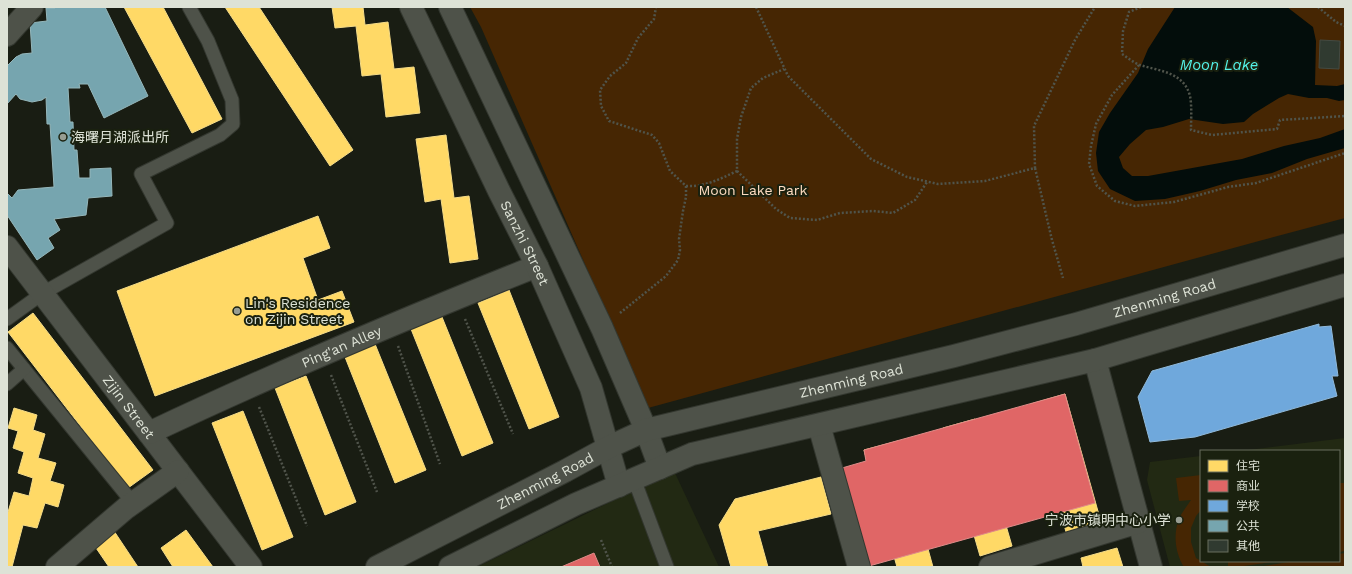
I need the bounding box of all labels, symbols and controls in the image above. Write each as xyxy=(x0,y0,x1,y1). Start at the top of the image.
water label: Moon Lake xyxy=(1180,56,1258,74)
place label: 海曙月湖派出所 xyxy=(71,129,169,145)
marker: 海曙月湖派出所 xyxy=(58,132,68,142)
park label: Moon Lake Park xyxy=(698,182,808,198)
street label: Sanzhi Street xyxy=(497,198,553,288)
street label: Zhenming Road xyxy=(1111,275,1218,321)
place label: Lin's Residence on Zijin Street xyxy=(245,295,350,327)
marker: Lin's Residence on Zijin Street xyxy=(232,306,242,316)
street label: Ping'an Alley xyxy=(299,322,385,371)
street label: Zhenming Road xyxy=(798,360,905,401)
street label: Zijin Street xyxy=(100,372,158,442)
street label: Zhenming Road xyxy=(494,449,596,512)
legend xyxy=(1200,450,1340,562)
text: 住宅 xyxy=(1236,459,1260,473)
text: 商业 xyxy=(1236,479,1260,493)
text: 学校 xyxy=(1236,499,1260,513)
place label: 宁波市镇明中心小学 xyxy=(1045,512,1171,528)
marker: 宁波市镇明中心小学 xyxy=(1174,515,1184,525)
text: 公共 xyxy=(1236,519,1260,533)
text: 其他 xyxy=(1236,539,1260,553)

